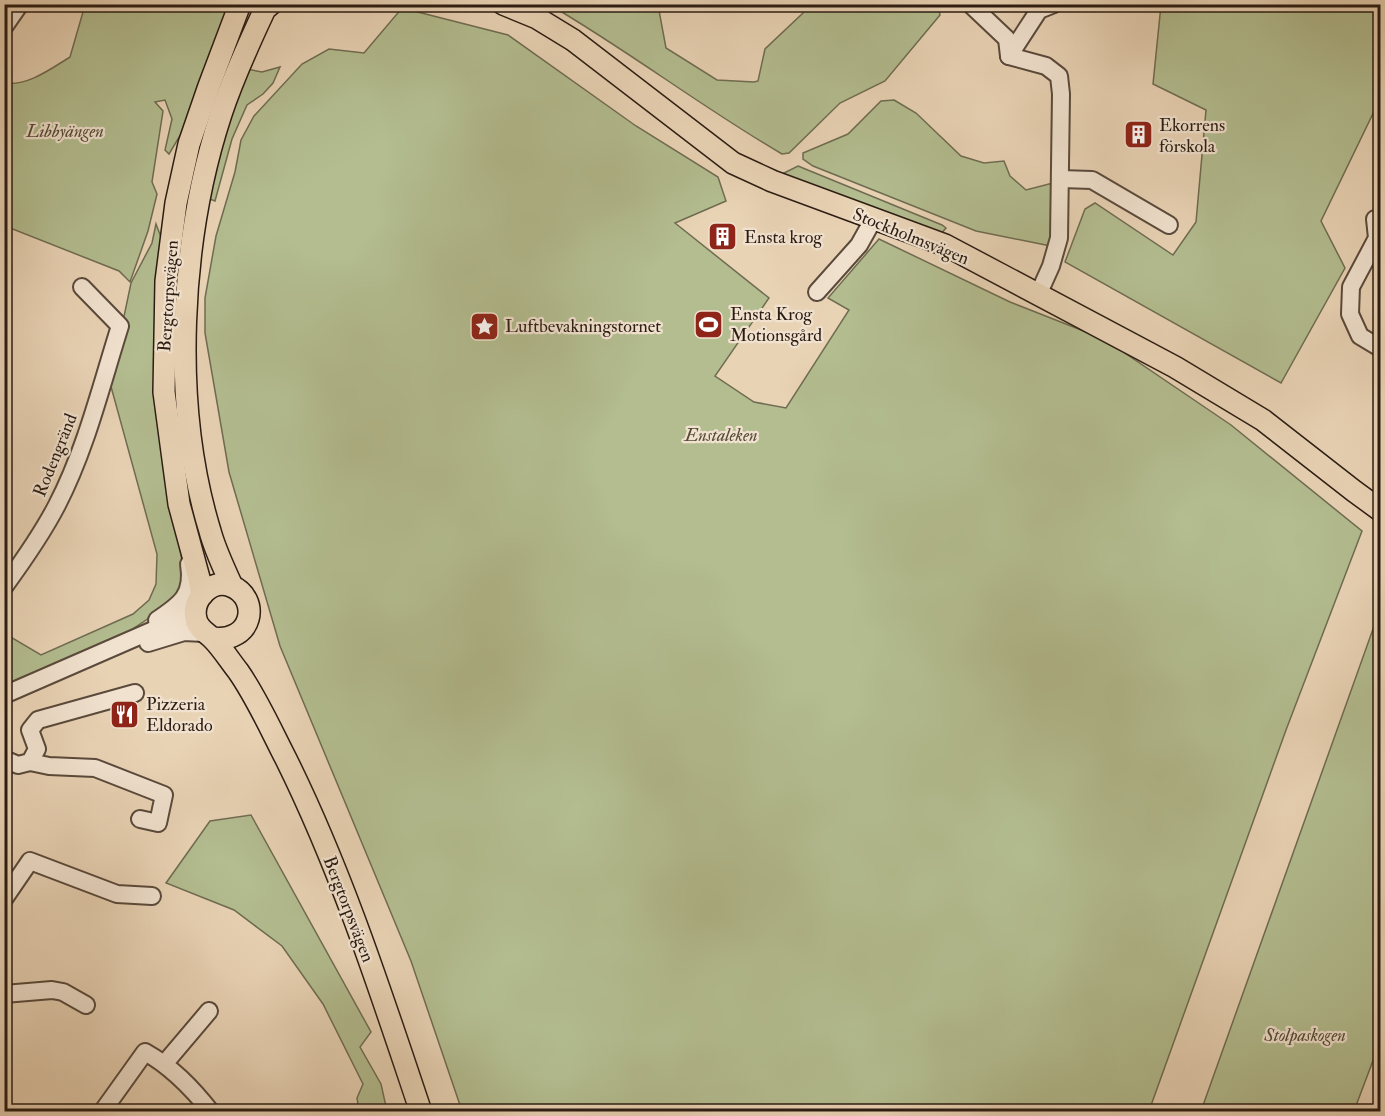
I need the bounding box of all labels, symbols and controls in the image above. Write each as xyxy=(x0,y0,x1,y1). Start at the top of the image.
place label: Ekorrens förskola xyxy=(1159,114,1225,158)
building icon: Ekorrens förskola xyxy=(1122,119,1154,151)
park label: Libbyängen xyxy=(25,120,104,143)
street label: Stockholmsvägen xyxy=(849,203,972,270)
building icon: Ensta krog xyxy=(707,221,739,253)
place label: Ensta krog xyxy=(744,226,823,249)
street label: Bergtorpsvägen xyxy=(153,239,184,353)
place label: Ensta Krog Motionsgård xyxy=(730,303,822,347)
sports icon: Ensta Krog Motionsgård xyxy=(693,308,725,340)
place icon: Luftbevakningstornet xyxy=(468,310,500,342)
place label: Luftbevakningstornet xyxy=(505,315,661,338)
street label: Rodengränd xyxy=(28,410,83,500)
park label: Enstaleken xyxy=(684,424,757,447)
place label: Pizzeria Eldorado xyxy=(146,693,213,737)
restaurant icon: Pizzeria Eldorado xyxy=(109,698,141,730)
street label: Bergtorpsvägen xyxy=(318,853,379,966)
park label: Stolpaskogen xyxy=(1263,1024,1346,1047)

